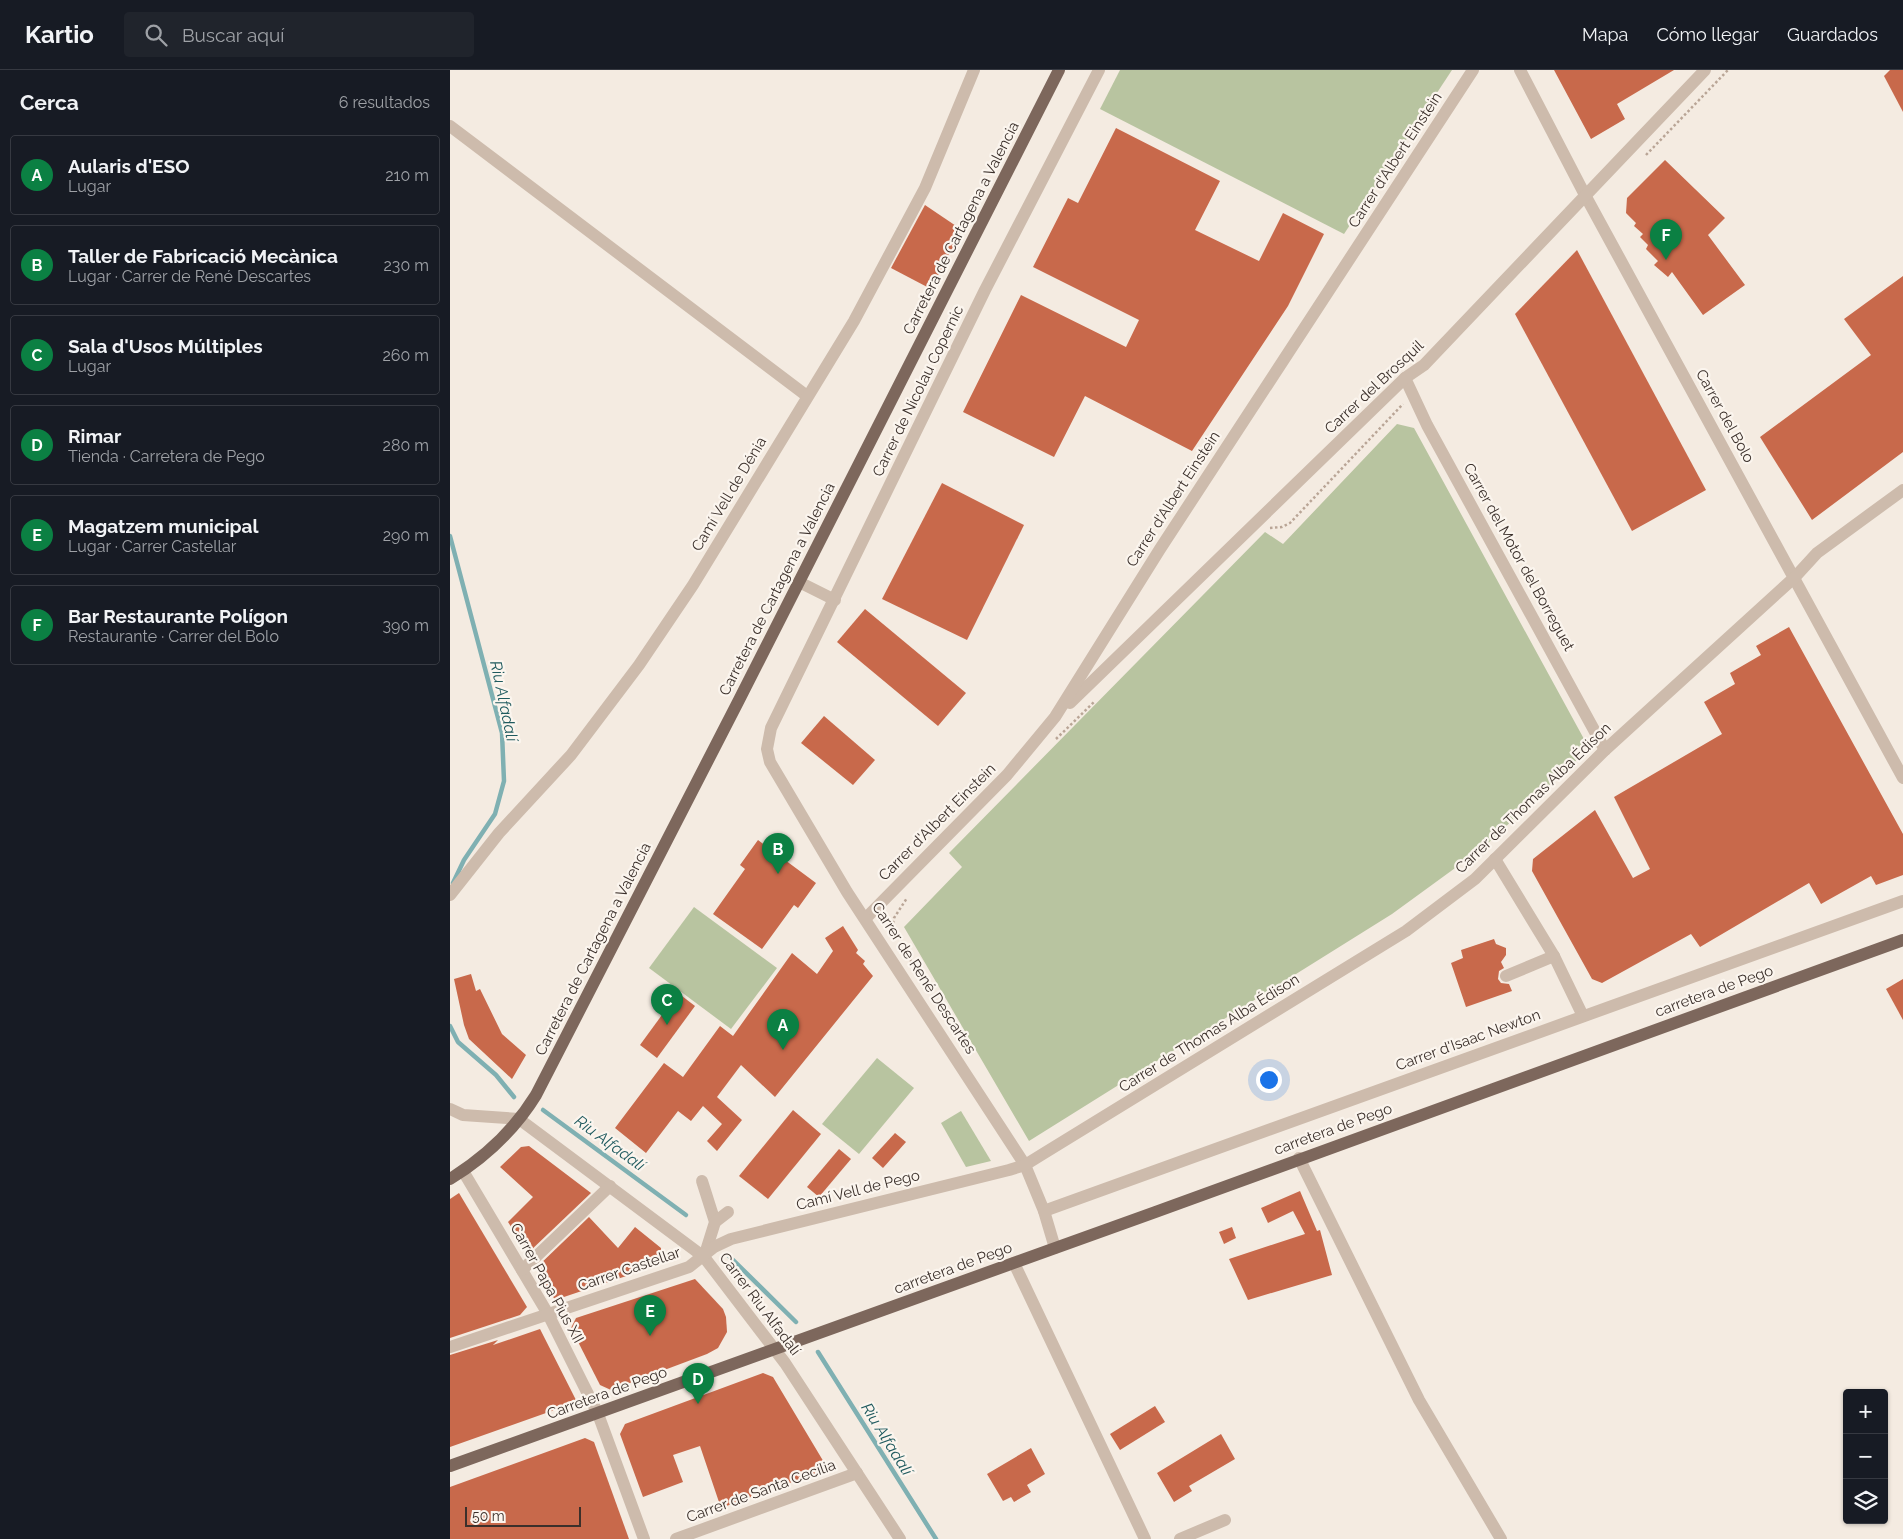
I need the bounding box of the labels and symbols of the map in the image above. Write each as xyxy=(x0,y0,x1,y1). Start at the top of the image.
street label: Carrer d'Albert Einstein xyxy=(1344,89,1446,231)
street label: Carretera de Cartagena a Valencia xyxy=(899,119,1023,337)
pin: F xyxy=(1650,219,1682,260)
street label: Carrer de Nicolau Copernic xyxy=(869,303,967,479)
street label: Carrer del Brosquil xyxy=(1321,336,1428,437)
street label: Carrer del Bolo xyxy=(1692,366,1758,466)
street label: Carrer d'Albert Einstein xyxy=(1122,428,1224,570)
street label: Camí Vell de Dénia xyxy=(688,434,770,554)
street label: Carrer del Motor del Borreguet xyxy=(1460,460,1578,654)
street label: Carretera de Cartagena a Valencia xyxy=(715,480,839,698)
water label: Riu Alfadalí xyxy=(486,659,522,745)
street label: Carrer de Thomas Alba Édison xyxy=(1452,719,1614,877)
street label: Carrer d'Albert Einstein xyxy=(875,760,999,884)
pin: B xyxy=(762,833,794,874)
street label: Carretera de Cartagena a Valencia xyxy=(531,840,655,1058)
street label: Carrer de René Descartes xyxy=(868,899,980,1057)
street label: carretera de Pego xyxy=(1652,961,1776,1021)
street label: Carrer de Thomas Alba Édison xyxy=(1116,970,1302,1096)
pin: C xyxy=(651,984,683,1025)
street label: Carrer d'Isaac Newton xyxy=(1393,1005,1543,1075)
pin: A xyxy=(767,1009,799,1050)
your location xyxy=(1256,1067,1282,1093)
street label: carretera de Pego xyxy=(1271,1099,1395,1159)
water label: Riu Alfadalí xyxy=(571,1111,650,1176)
street label: Camí Vell de Pego xyxy=(794,1166,922,1214)
street label: Carrer Papa Pius XII xyxy=(507,1220,587,1346)
street label: carretera de Pego xyxy=(891,1238,1015,1298)
street label: Carrer Castellar xyxy=(575,1243,683,1295)
street label: Carrer Riu Alfadalí xyxy=(716,1249,805,1359)
pin: E xyxy=(634,1295,666,1336)
street label: Carretera de Pego xyxy=(544,1363,670,1423)
pin: D xyxy=(682,1363,714,1404)
water label: Riu Alfadalí xyxy=(857,1399,918,1480)
street label: Carrer de Santa Cecília xyxy=(684,1456,838,1526)
scale bar xyxy=(465,1504,581,1527)

